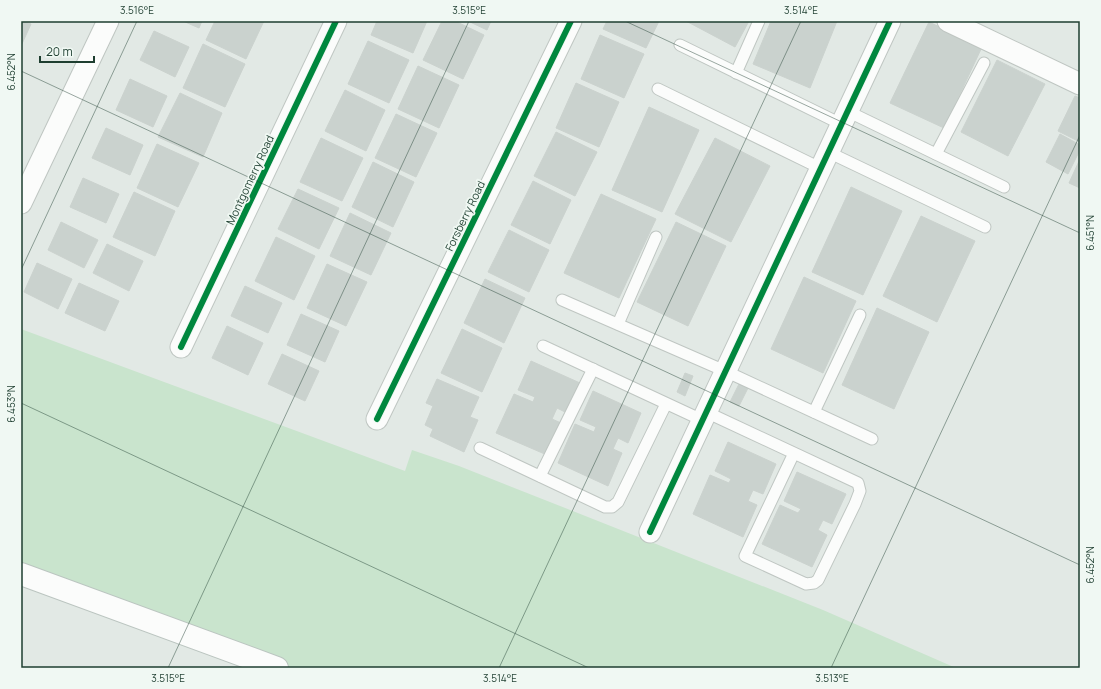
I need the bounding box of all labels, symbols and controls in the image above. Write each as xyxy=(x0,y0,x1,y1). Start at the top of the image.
text: 3.516°E xyxy=(120,3,154,17)
text: 3.515°E xyxy=(452,3,486,17)
text: 3.514°E xyxy=(784,3,818,17)
scale bar xyxy=(40,38,94,64)
text: 20 m xyxy=(46,43,73,60)
text: 6.452°N xyxy=(4,53,18,91)
street label: Montgomerry Road xyxy=(222,132,277,227)
street label: Forsberry Road xyxy=(441,178,488,253)
text: 6.451°N xyxy=(1083,215,1097,251)
text: 6.453°N xyxy=(4,385,18,423)
text: 6.452°N xyxy=(1083,546,1097,584)
text: 3.515°E xyxy=(151,671,185,685)
text: 3.514°E xyxy=(483,671,517,685)
text: 3.513°E xyxy=(815,671,849,685)

